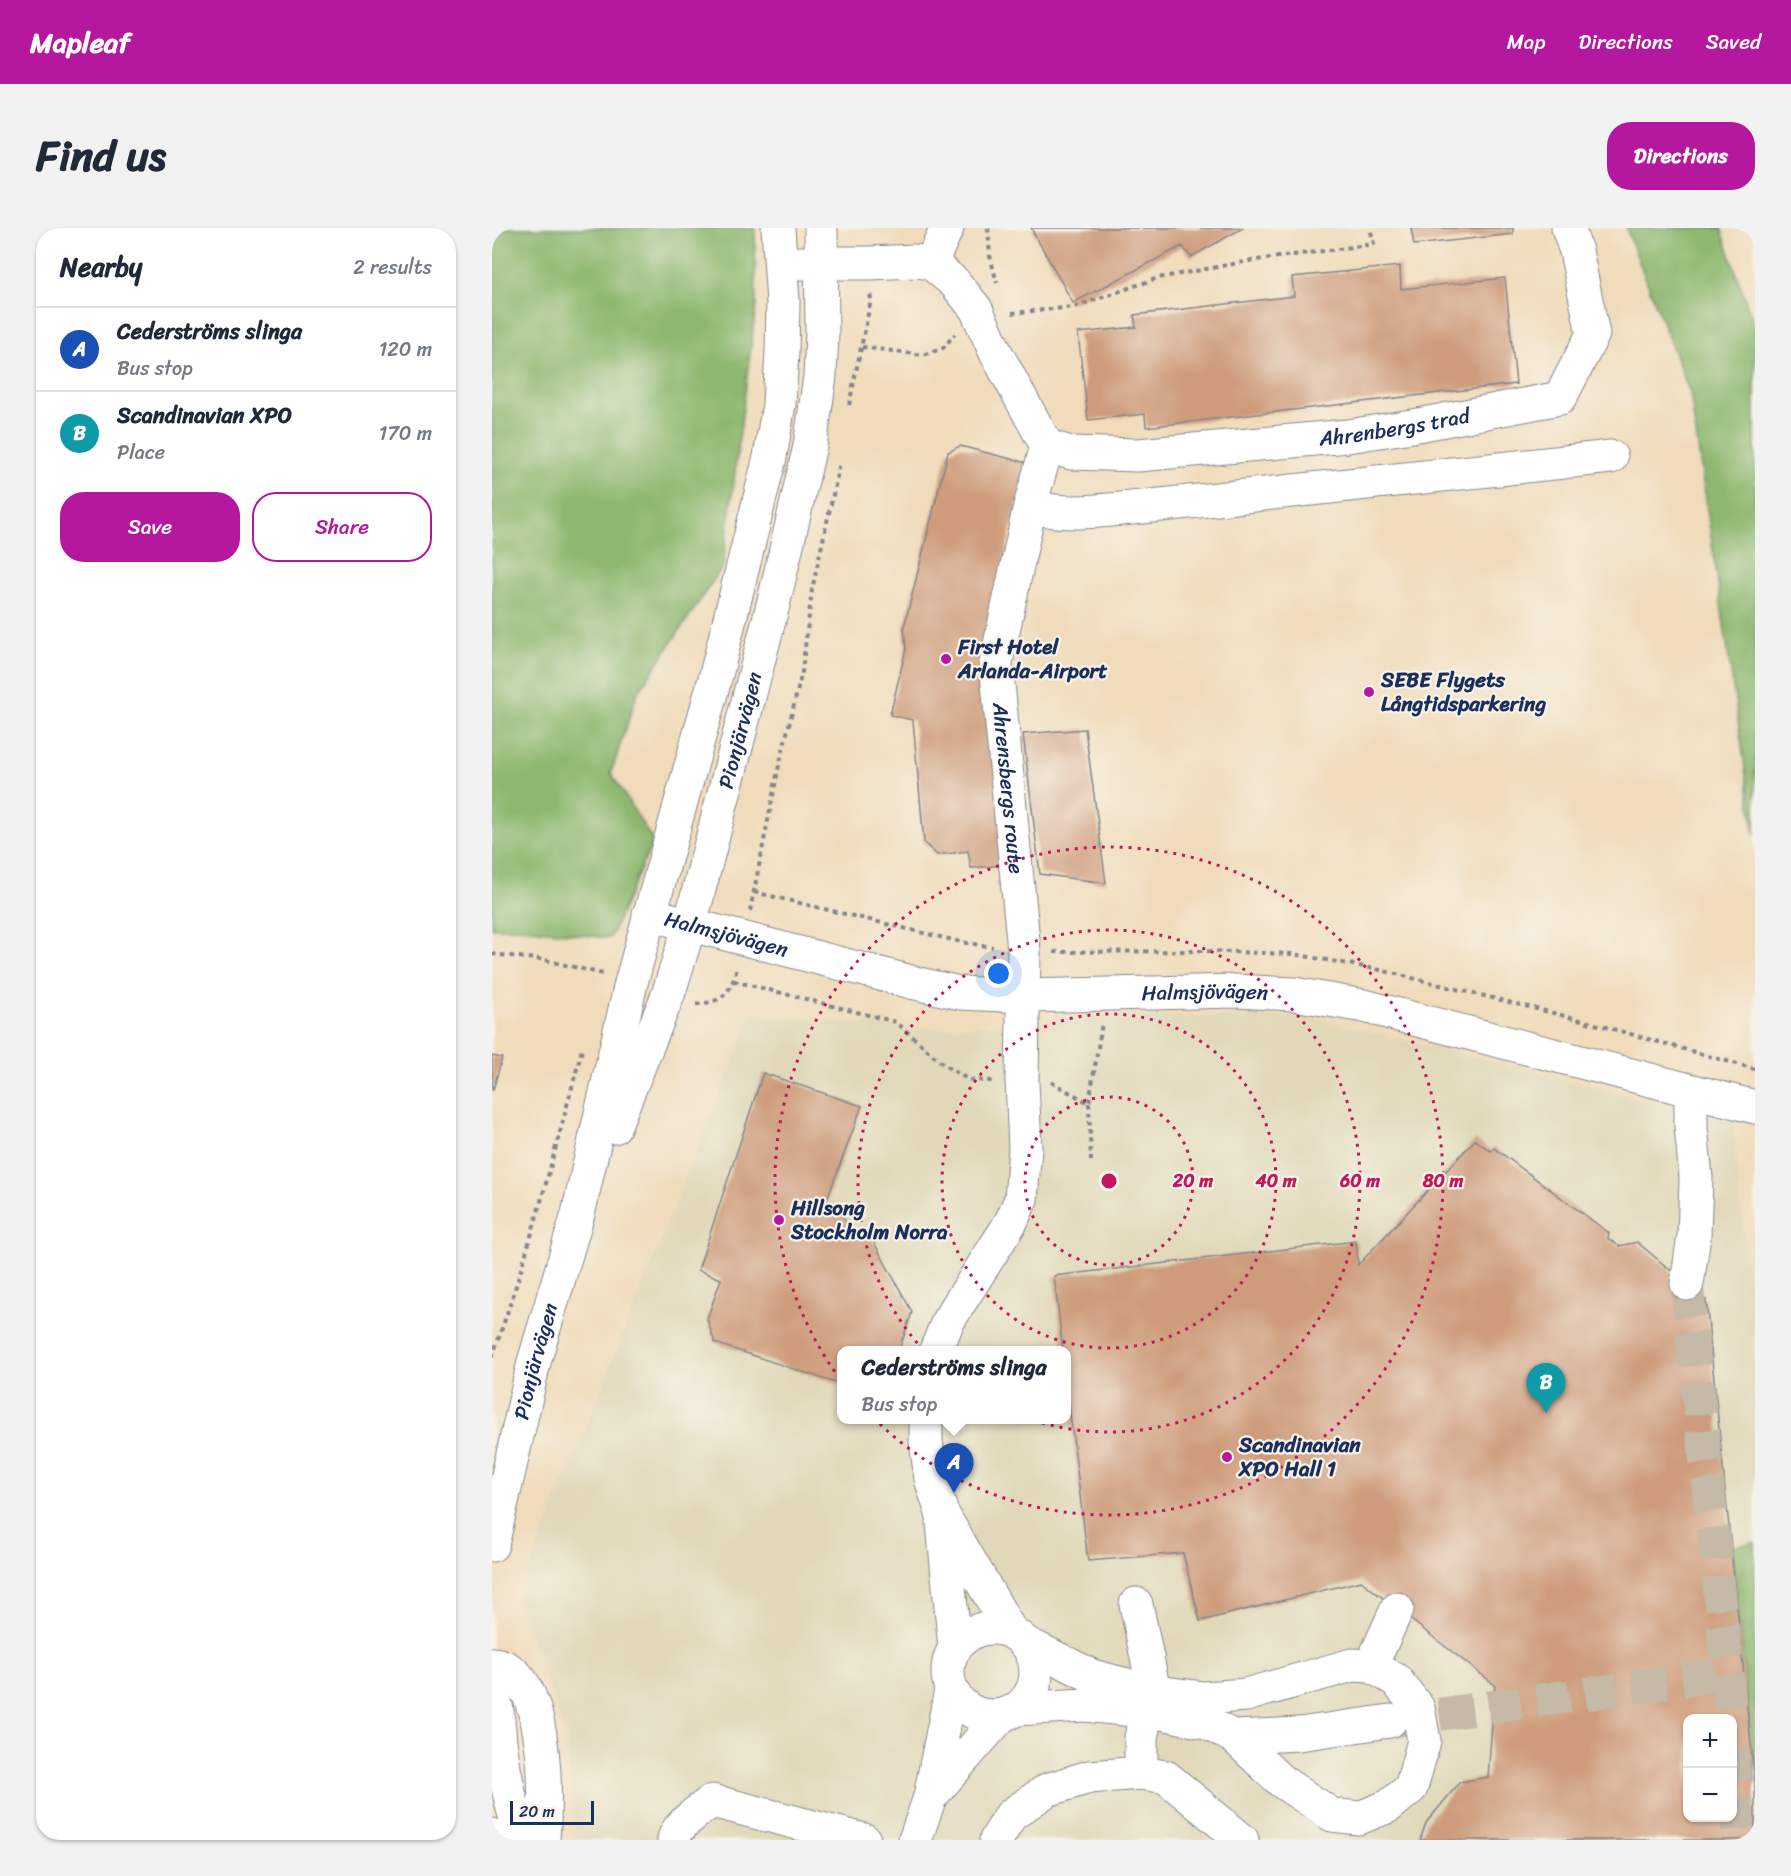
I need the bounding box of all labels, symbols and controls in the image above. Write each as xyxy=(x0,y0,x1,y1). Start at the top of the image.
text: Mapleaf xyxy=(30,18,130,67)
text: Map xyxy=(1507,23,1545,61)
text: Directions xyxy=(1578,23,1673,61)
text: Saved xyxy=(1706,23,1761,61)
text: Find us xyxy=(36,119,166,193)
button: Directions xyxy=(1607,122,1755,190)
text: Nearby xyxy=(60,244,142,290)
text: 2 results xyxy=(353,250,432,285)
text: Cederströms slinga xyxy=(117,312,302,351)
text: A xyxy=(73,332,86,367)
text: 120 m xyxy=(379,332,432,367)
text: Bus stop xyxy=(117,351,193,386)
text: Scandinavian XPO xyxy=(117,396,292,435)
street label: Ahrenbergs trad xyxy=(1317,396,1475,458)
text: B xyxy=(73,416,86,451)
text: 170 m xyxy=(379,416,432,451)
text: Place xyxy=(117,435,165,470)
button: Save xyxy=(60,492,240,562)
button: Share xyxy=(252,492,432,562)
place label: First Hotel Arlanda-Airport xyxy=(957,628,1108,690)
marker: First Hotel Arlanda-Airport xyxy=(939,652,953,666)
place label: SEBE Flygets Långtidsparkering xyxy=(1380,661,1546,723)
street label: Pionjärvägen xyxy=(707,668,774,793)
marker: SEBE Flygets Långtidsparkering xyxy=(1362,685,1376,699)
street label: Ahrensbergs route xyxy=(981,700,1035,876)
street label: Halmsjövägen xyxy=(660,900,793,968)
your location xyxy=(984,959,1013,988)
street label: Halmsjövägen xyxy=(1141,972,1269,1012)
text: 20 m xyxy=(1172,1165,1213,1197)
text: 40 m xyxy=(1254,1165,1297,1197)
text: 60 m xyxy=(1339,1165,1380,1197)
text: 80 m xyxy=(1422,1165,1464,1197)
centre of rings xyxy=(1099,1171,1119,1191)
place label: Hillsong Stockholm Norra xyxy=(790,1189,948,1251)
marker: Hillsong Stockholm Norra xyxy=(772,1213,786,1227)
street label: Pionjärvägen xyxy=(502,1298,570,1423)
popup xyxy=(837,1346,1071,1424)
text: Cederströms slinga xyxy=(862,1348,1047,1387)
pin: B xyxy=(1526,1364,1566,1413)
text: Bus stop xyxy=(862,1387,937,1422)
place label: Scandinavian XPO Hall 1 xyxy=(1237,1426,1361,1488)
pin: A xyxy=(934,1444,974,1493)
marker: Scandinavian XPO Hall 1 xyxy=(1220,1450,1234,1464)
map controls xyxy=(1683,1714,1737,1822)
button: + xyxy=(1683,1714,1737,1768)
button: − xyxy=(1683,1768,1737,1822)
text: 20 m xyxy=(519,1797,555,1826)
scale bar xyxy=(510,1798,594,1826)

